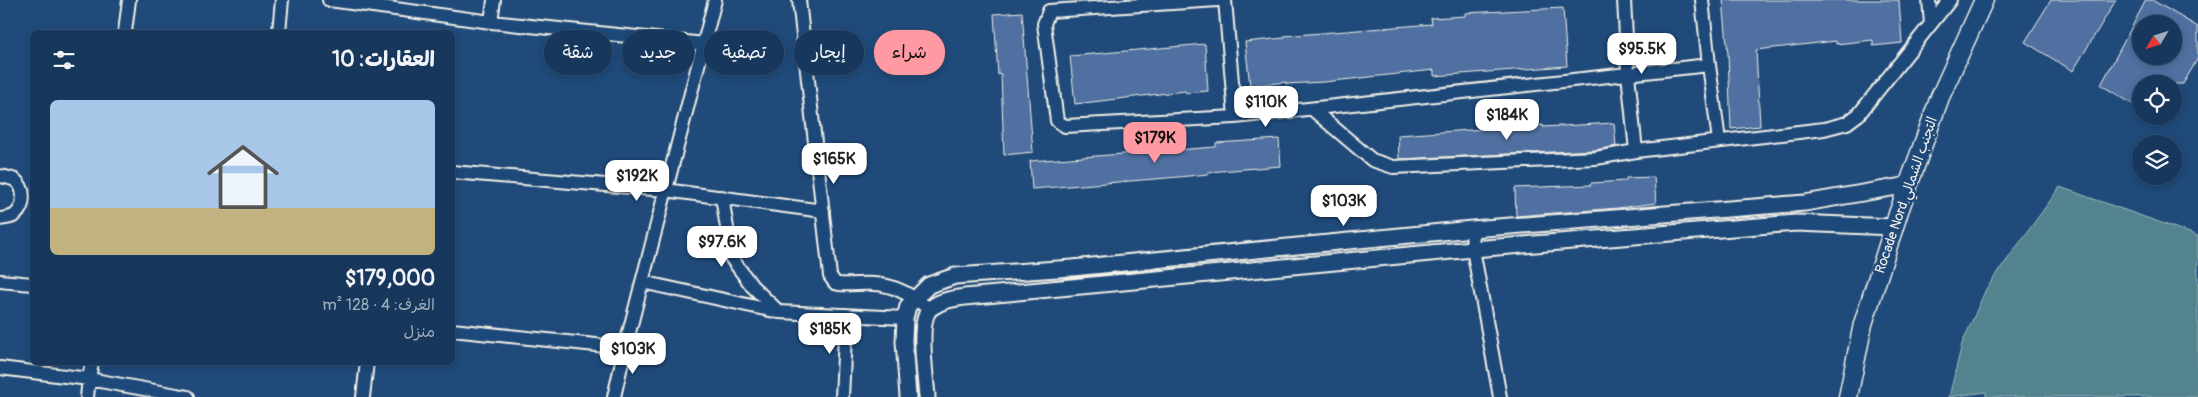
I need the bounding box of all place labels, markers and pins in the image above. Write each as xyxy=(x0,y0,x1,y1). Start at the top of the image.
pin: $95.5K xyxy=(1601,32,1683,75)
pin: $110K xyxy=(1231,86,1301,128)
pin: $184K xyxy=(1472,98,1542,141)
pin: $179K xyxy=(1120,121,1190,164)
pin: $165K xyxy=(799,142,869,185)
pin: $192K xyxy=(602,160,672,202)
pin: $103K xyxy=(1309,184,1379,227)
pin: $97.6K xyxy=(681,226,763,268)
pin: $185K xyxy=(795,312,865,355)
pin: $103K xyxy=(598,332,668,375)

